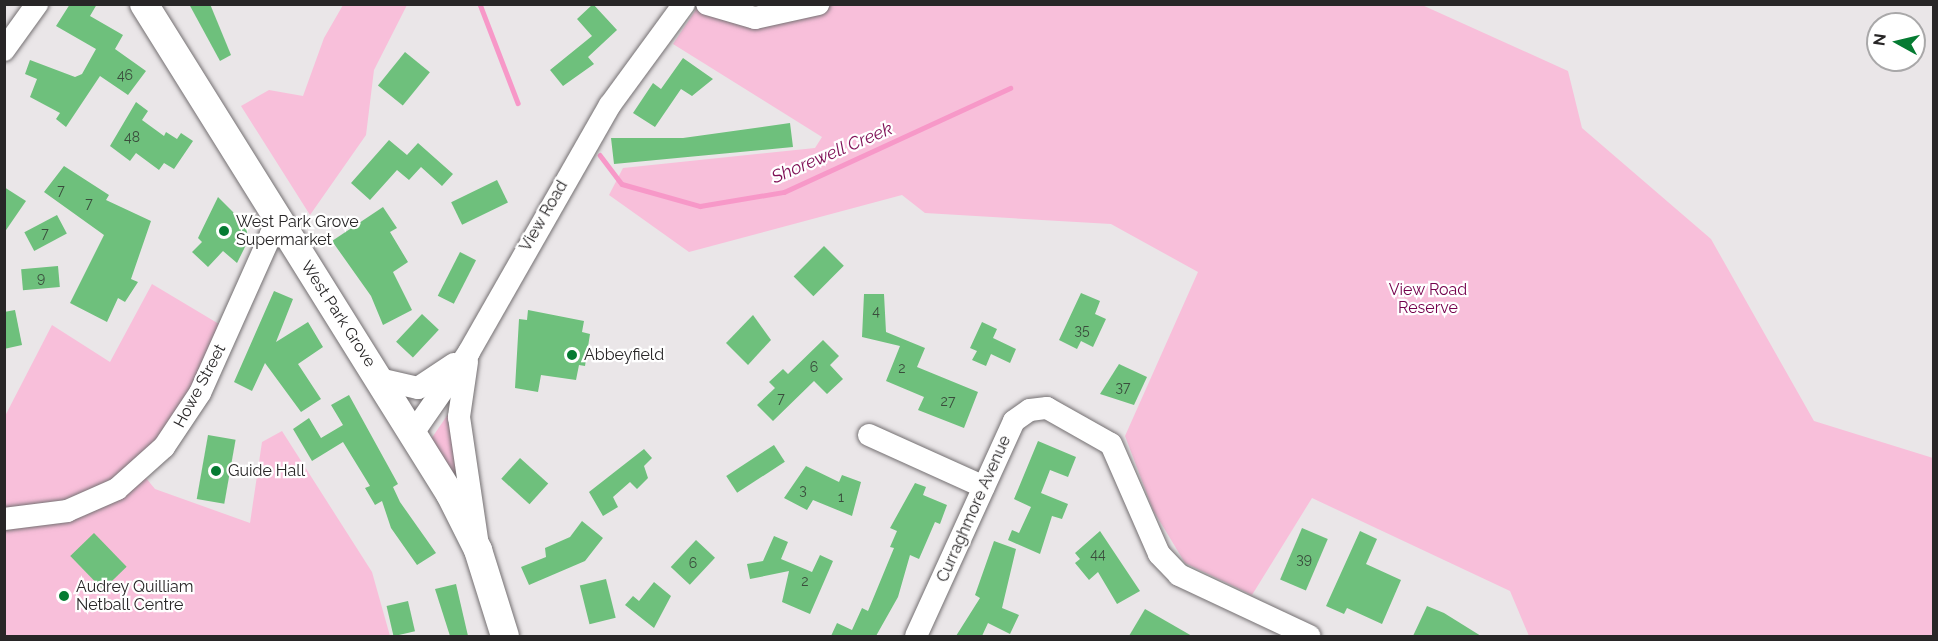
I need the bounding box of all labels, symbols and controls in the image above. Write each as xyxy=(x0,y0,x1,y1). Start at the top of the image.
north arrow xyxy=(1866,12,1926,72)
text: N xyxy=(1869,32,1890,47)
house number: 46 xyxy=(117,67,133,83)
water label: Shorewell Creek xyxy=(768,118,896,188)
house number: 48 xyxy=(124,129,140,145)
street label: View Road xyxy=(516,177,572,255)
house number: 7 xyxy=(57,182,65,198)
house number: 7 xyxy=(85,195,93,211)
place label: West Park Grove Supermarket xyxy=(236,212,359,250)
marker: West Park Grove Supermarket xyxy=(217,224,231,238)
house number: 7 xyxy=(41,225,49,241)
street label: West Park Grove xyxy=(297,257,379,371)
house number: 9 xyxy=(37,270,45,286)
park label: View Road Reserve xyxy=(1389,280,1467,318)
house number: 4 xyxy=(872,303,880,319)
house number: 35 xyxy=(1074,322,1090,338)
street label: Howe Street xyxy=(170,341,230,431)
place label: Abbeyfield xyxy=(584,345,664,365)
marker: Abbeyfield xyxy=(565,348,579,362)
house number: 6 xyxy=(810,359,818,375)
house number: 2 xyxy=(898,360,906,376)
house number: 37 xyxy=(1116,379,1130,395)
house number: 7 xyxy=(777,390,785,406)
house number: 27 xyxy=(941,393,955,409)
street label: Curraghmore Avenue xyxy=(933,433,1015,585)
place label: Guide Hall xyxy=(228,461,305,481)
marker: Guide Hall xyxy=(209,464,223,478)
house number: 3 xyxy=(799,482,807,498)
house number: 1 xyxy=(838,489,844,505)
house number: 44 xyxy=(1090,546,1106,562)
house number: 39 xyxy=(1296,551,1312,567)
house number: 6 xyxy=(689,555,697,571)
house number: 2 xyxy=(801,573,809,589)
place label: Audrey Quilliam Netball Centre xyxy=(76,577,194,615)
marker: Audrey Quilliam Netball Centre xyxy=(57,589,71,603)

